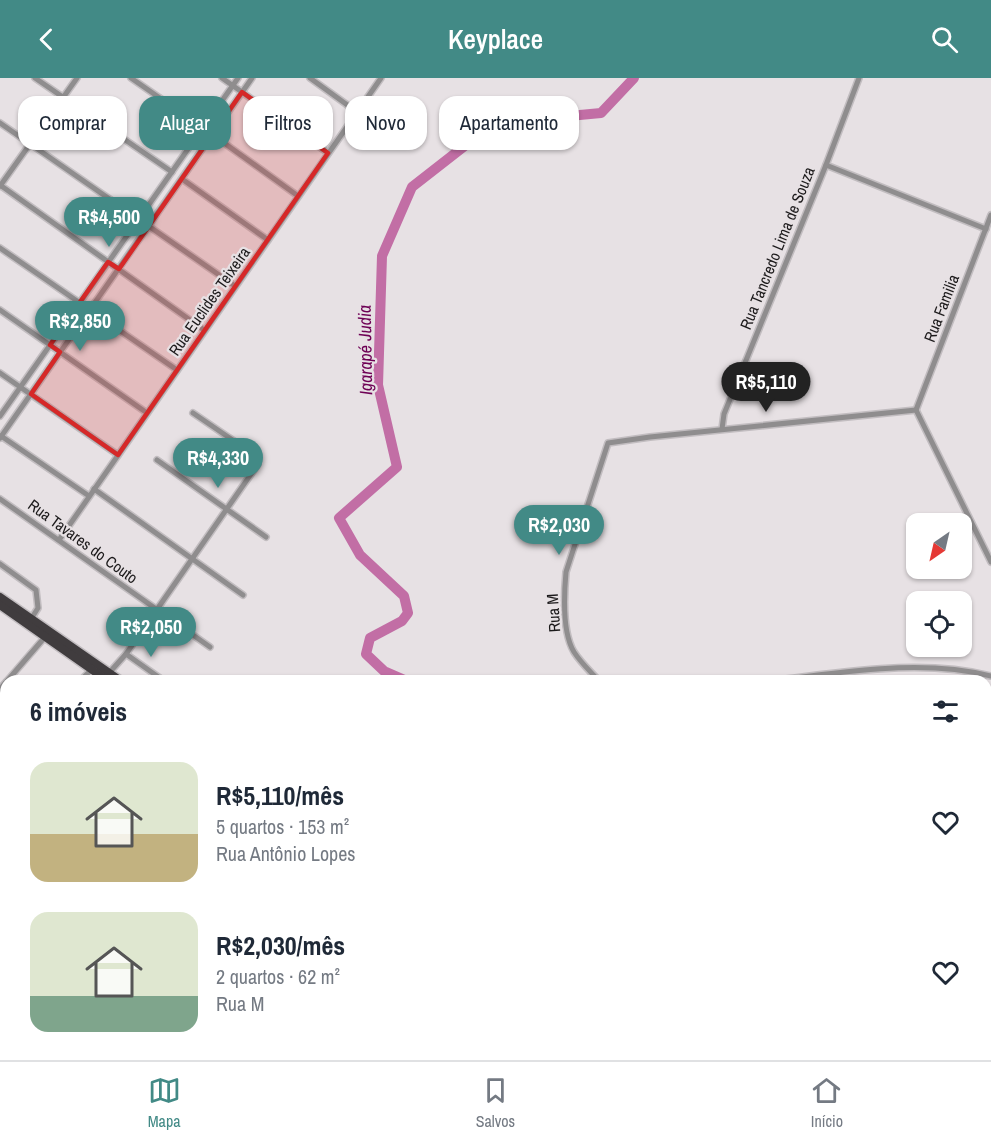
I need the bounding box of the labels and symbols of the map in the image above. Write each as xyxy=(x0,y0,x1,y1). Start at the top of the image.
street label: Rua Tancredo Lima de Souza xyxy=(734,163,820,333)
pin: R$4,500 xyxy=(54,197,164,248)
street label: Rua Euclides Teixeira xyxy=(163,242,255,360)
street label: Rua Familia xyxy=(918,270,964,345)
pin: R$2,850 xyxy=(25,301,135,352)
water label: Igarapé Judia xyxy=(352,305,378,395)
pin: R$5,110 xyxy=(711,362,821,413)
pin: R$4,330 xyxy=(163,438,273,489)
street label: Rua Tavares do Couto xyxy=(24,494,142,588)
pin: R$2,030 xyxy=(504,505,614,556)
north arrow xyxy=(906,513,972,579)
street label: Rua M xyxy=(541,593,565,633)
pin: R$2,050 xyxy=(96,607,206,658)

